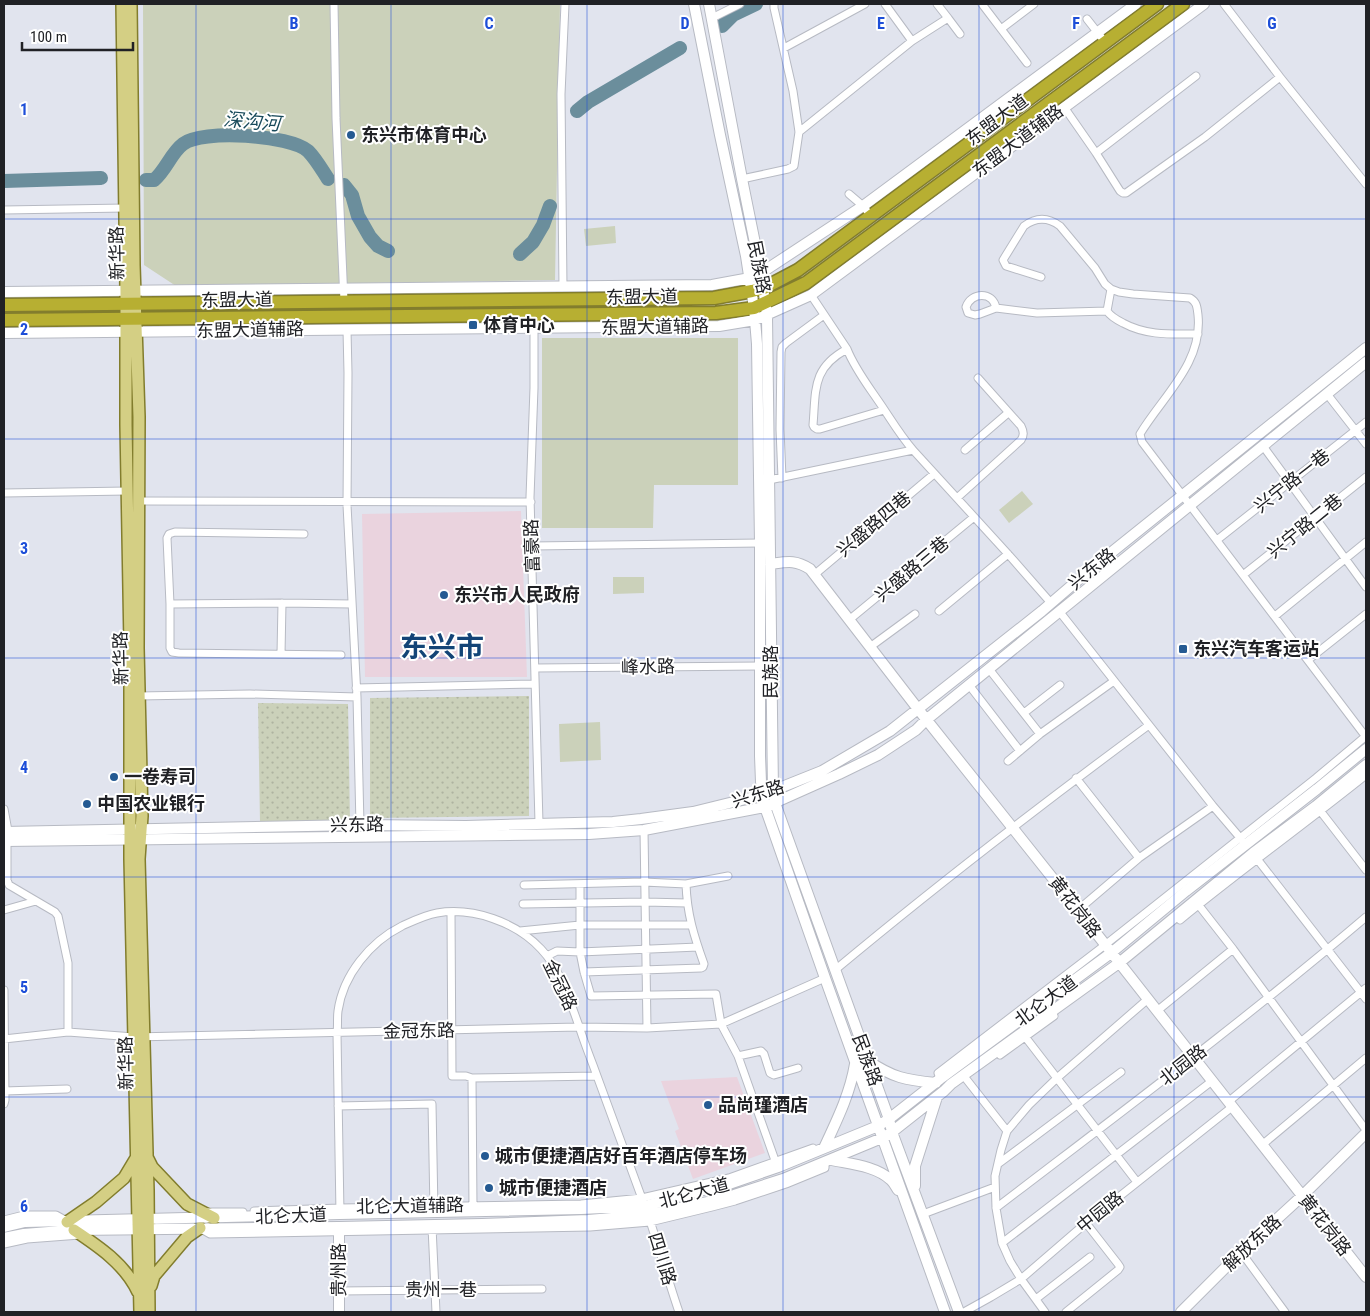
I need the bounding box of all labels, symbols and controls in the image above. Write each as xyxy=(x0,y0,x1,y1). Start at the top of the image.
text: B xyxy=(290,14,299,33)
text: C xyxy=(484,14,494,33)
text: D xyxy=(680,14,690,33)
text: E xyxy=(877,14,885,33)
text: F xyxy=(1072,14,1080,33)
text: G xyxy=(1267,14,1277,33)
scale bar xyxy=(22,20,134,52)
text: 100 m xyxy=(30,28,67,46)
street label: 东盟大道 xyxy=(962,90,1032,150)
text: 1 xyxy=(20,100,28,119)
street label: 东盟大道辅路 xyxy=(968,100,1067,181)
water label: 深沟河 xyxy=(223,108,285,136)
place label: 东兴市体育中心 xyxy=(361,124,487,145)
marker: 东兴市体育中心 xyxy=(345,129,357,141)
street label: 新华路 xyxy=(106,226,127,280)
street label: 民族路 xyxy=(744,238,775,295)
street label: 东盟大道 xyxy=(606,285,678,308)
street label: 东盟大道 xyxy=(201,288,273,311)
place label: 体育中心 xyxy=(483,314,555,335)
street label: 东盟大道辅路 xyxy=(601,315,709,338)
street label: 东盟大道辅路 xyxy=(196,318,304,341)
marker: 体育中心 xyxy=(467,319,479,331)
text: 2 xyxy=(20,320,28,339)
street label: 兴宁路一巷 xyxy=(1250,445,1334,517)
street label: 兴盛路四巷 xyxy=(832,487,915,561)
street label: 兴宁路二巷 xyxy=(1263,489,1346,562)
street label: 富豪路 xyxy=(520,519,543,573)
street label: 兴盛路三巷 xyxy=(870,532,953,606)
text: 3 xyxy=(20,539,28,558)
street label: 兴东路 xyxy=(1064,543,1119,594)
place label: 东兴市人民政府 xyxy=(454,584,580,605)
marker: 东兴市人民政府 xyxy=(438,589,450,601)
street label: 新华路 xyxy=(110,631,131,685)
district label: 东兴市 xyxy=(400,631,484,664)
place label: 东兴汽车客运站 xyxy=(1193,638,1319,659)
marker: 东兴汽车客运站 xyxy=(1177,643,1189,655)
street label: 民族路 xyxy=(760,645,781,699)
street label: 峰水路 xyxy=(621,656,675,677)
text: 4 xyxy=(20,758,28,777)
place label: 一卷寿司 xyxy=(124,766,196,787)
marker: 一卷寿司 xyxy=(108,771,120,783)
street label: 兴东路 xyxy=(729,776,787,811)
place label: 中国农业银行 xyxy=(97,793,205,814)
marker: 中国农业银行 xyxy=(81,798,93,810)
street label: 兴东路 xyxy=(330,814,384,835)
street label: 黄花岗路 xyxy=(1045,872,1106,942)
street label: 金冠路 xyxy=(539,956,582,1014)
street label: 北仑大道 xyxy=(1010,971,1081,1030)
text: 5 xyxy=(20,978,28,997)
street label: 金冠东路 xyxy=(383,1019,455,1042)
street label: 民族路 xyxy=(848,1031,887,1089)
street label: 新华路 xyxy=(115,1036,136,1090)
street label: 北园路 xyxy=(1155,1040,1210,1090)
place label: 品尚瑾酒店 xyxy=(718,1094,808,1115)
marker: 品尚瑾酒店 xyxy=(702,1099,714,1111)
place label: 城市便捷酒店好百年酒店停车场 xyxy=(495,1145,747,1166)
marker: 城市便捷酒店好百年酒店停车场 xyxy=(479,1150,491,1162)
street label: 北仑大道 xyxy=(656,1173,731,1212)
place label: 城市便捷酒店 xyxy=(499,1177,607,1198)
marker: 城市便捷酒店 xyxy=(483,1182,495,1194)
street label: 中园路 xyxy=(1072,1186,1127,1237)
street label: 黄花岗路 xyxy=(1295,1190,1356,1260)
street label: 北仑大道辅路 xyxy=(356,1194,464,1217)
text: 6 xyxy=(20,1197,28,1216)
street label: 北仑大道 xyxy=(255,1204,327,1227)
street label: 解放东路 xyxy=(1218,1210,1285,1275)
street label: 四川路 xyxy=(645,1230,680,1288)
street label: 贵州路 xyxy=(328,1243,349,1297)
street label: 贵州一巷 xyxy=(405,1279,477,1300)

